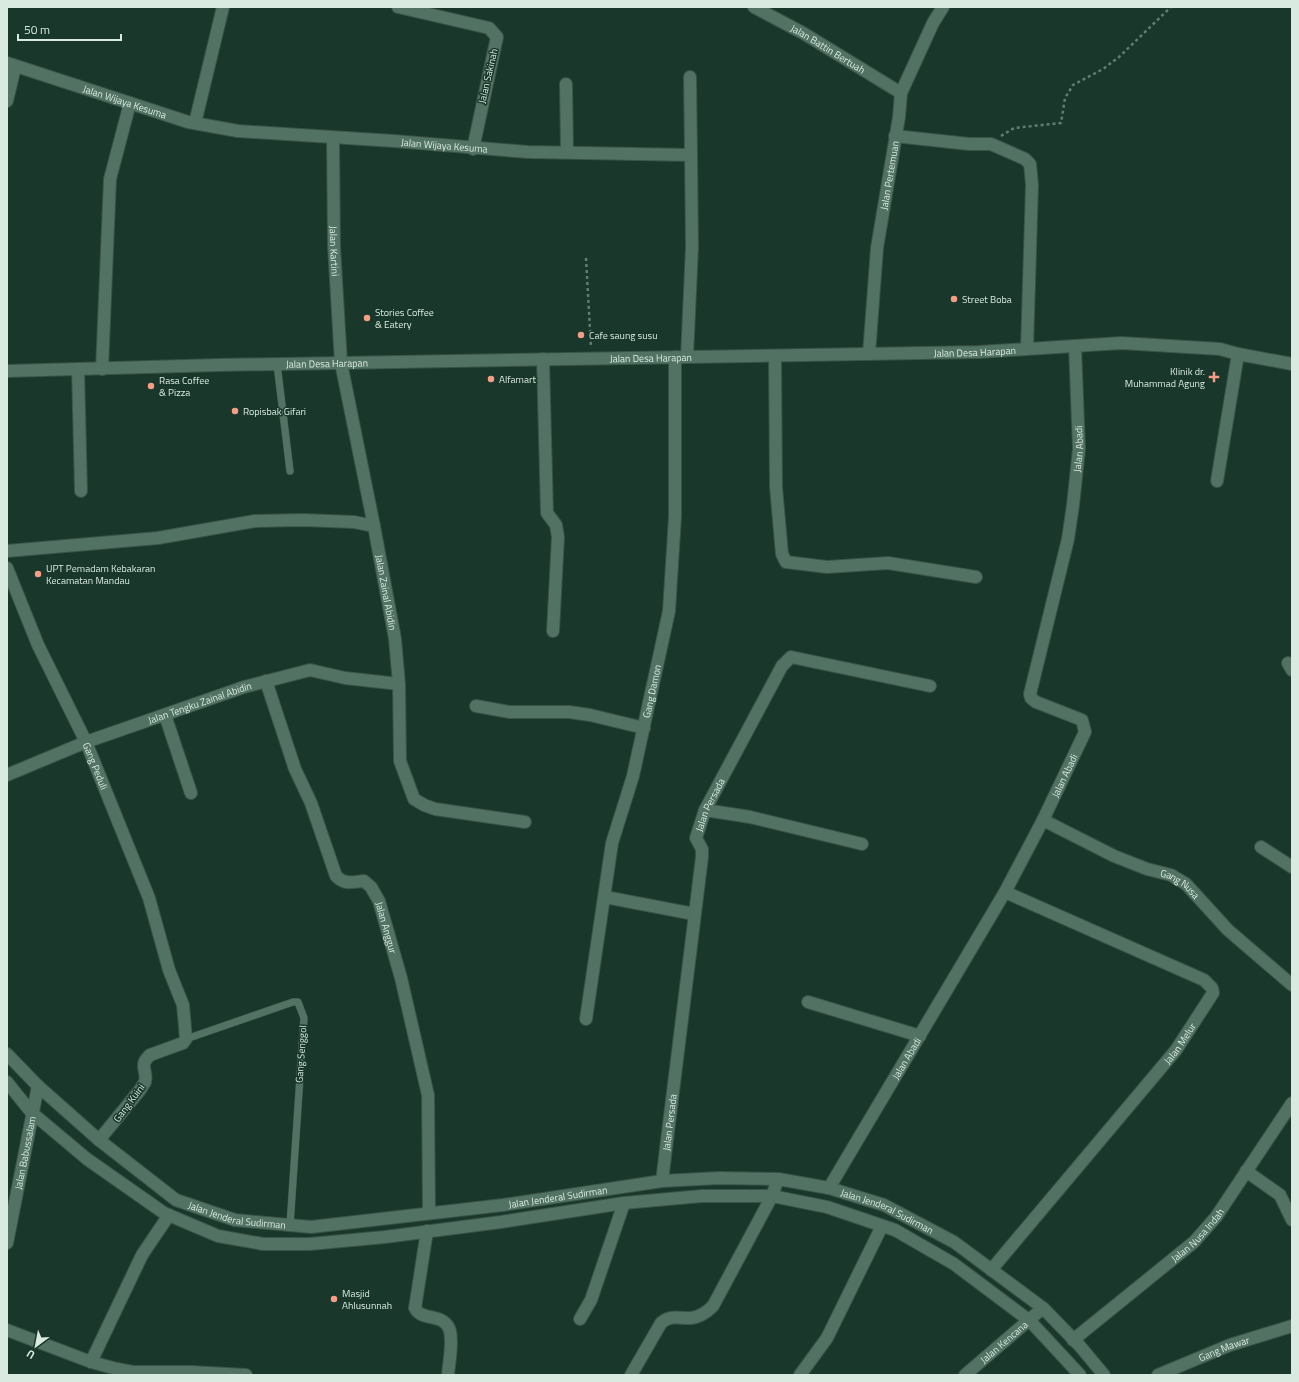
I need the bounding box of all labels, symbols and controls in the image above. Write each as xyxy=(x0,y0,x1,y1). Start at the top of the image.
scale bar xyxy=(18,16,121,42)
text: 50 m xyxy=(24,20,50,39)
street label: Jalan Battin Bertuah xyxy=(788,20,868,77)
street label: Jalan Sakinah xyxy=(474,47,502,105)
street label: Jalan Wijaya Kesuma xyxy=(81,81,169,122)
street label: Jalan Wijaya Kesuma xyxy=(400,134,488,156)
street label: Jalan Pertemuan xyxy=(876,140,902,211)
street label: Jalan Kartini xyxy=(326,226,343,277)
place label: Street Boba xyxy=(962,292,1012,307)
marker: Street Boba xyxy=(949,294,959,304)
place label: Stories Coffee & Eatery xyxy=(375,305,434,332)
marker: Stories Coffee & Eatery xyxy=(362,313,372,323)
place label: Cafe saung susu xyxy=(589,328,658,343)
marker: Cafe saung susu xyxy=(576,330,586,340)
street label: Jalan Desa Harapan xyxy=(934,342,1016,360)
street label: Jalan Desa Harapan xyxy=(610,349,692,366)
street label: Jalan Desa Harapan xyxy=(286,355,368,371)
place label: Klinik dr. Muhammad Agung xyxy=(1125,364,1205,391)
marker: Klinik dr. Muhammad Agung xyxy=(1208,371,1220,383)
place label: Alfamart xyxy=(499,372,536,387)
place label: Rasa Coffee & Pizza xyxy=(159,373,209,400)
marker: Alfamart xyxy=(486,374,496,384)
marker: Rasa Coffee & Pizza xyxy=(146,381,156,391)
place label: Ropisbak Gifari xyxy=(243,404,306,419)
marker: Ropisbak Gifari xyxy=(230,406,240,416)
street label: Jalan Abadi xyxy=(1069,425,1087,473)
street label: Jalan Zainal Abidin xyxy=(372,553,401,631)
place label: UPT Pemadam Kebakaran Kecamatan Mandau xyxy=(46,561,155,588)
marker: UPT Pemadam Kebakaran Kecamatan Mandau xyxy=(33,569,43,579)
street label: Gang Damon xyxy=(638,663,665,719)
street label: Jalan Tengku Zainal Abidin xyxy=(146,678,253,727)
street label: Gang Peduli xyxy=(79,740,112,792)
street label: Jalan Abadi xyxy=(1047,751,1081,800)
street label: Jalan Persada xyxy=(691,775,728,833)
street label: Gang Nusa xyxy=(1159,865,1203,902)
street label: Jalan Anggur xyxy=(372,900,401,956)
street label: Jalan Melur xyxy=(1160,1019,1200,1067)
street label: Gang Senggol xyxy=(292,1025,310,1083)
street label: Jalan Abadi xyxy=(888,1034,925,1082)
street label: Gang Kuini xyxy=(110,1081,148,1125)
street label: Jalan Persada xyxy=(658,1093,680,1152)
street label: Jalan Babussalam xyxy=(10,1115,39,1191)
street label: Jalan Jenderal Sudirman xyxy=(507,1182,608,1212)
street label: Jalan Jenderal Sudirman xyxy=(839,1185,936,1237)
street label: Jalan Jenderal Sudirman xyxy=(186,1197,286,1232)
street label: Jalan Nusa Indah xyxy=(1168,1205,1227,1265)
place label: Masjid Ahlusunnah xyxy=(342,1286,392,1313)
marker: Masjid Ahlusunnah xyxy=(329,1294,339,1304)
street label: Jalan Kencana xyxy=(977,1317,1031,1367)
north arrow xyxy=(16,1326,56,1366)
street label: Gang Mawar xyxy=(1196,1332,1252,1365)
text: U xyxy=(23,1346,38,1363)

